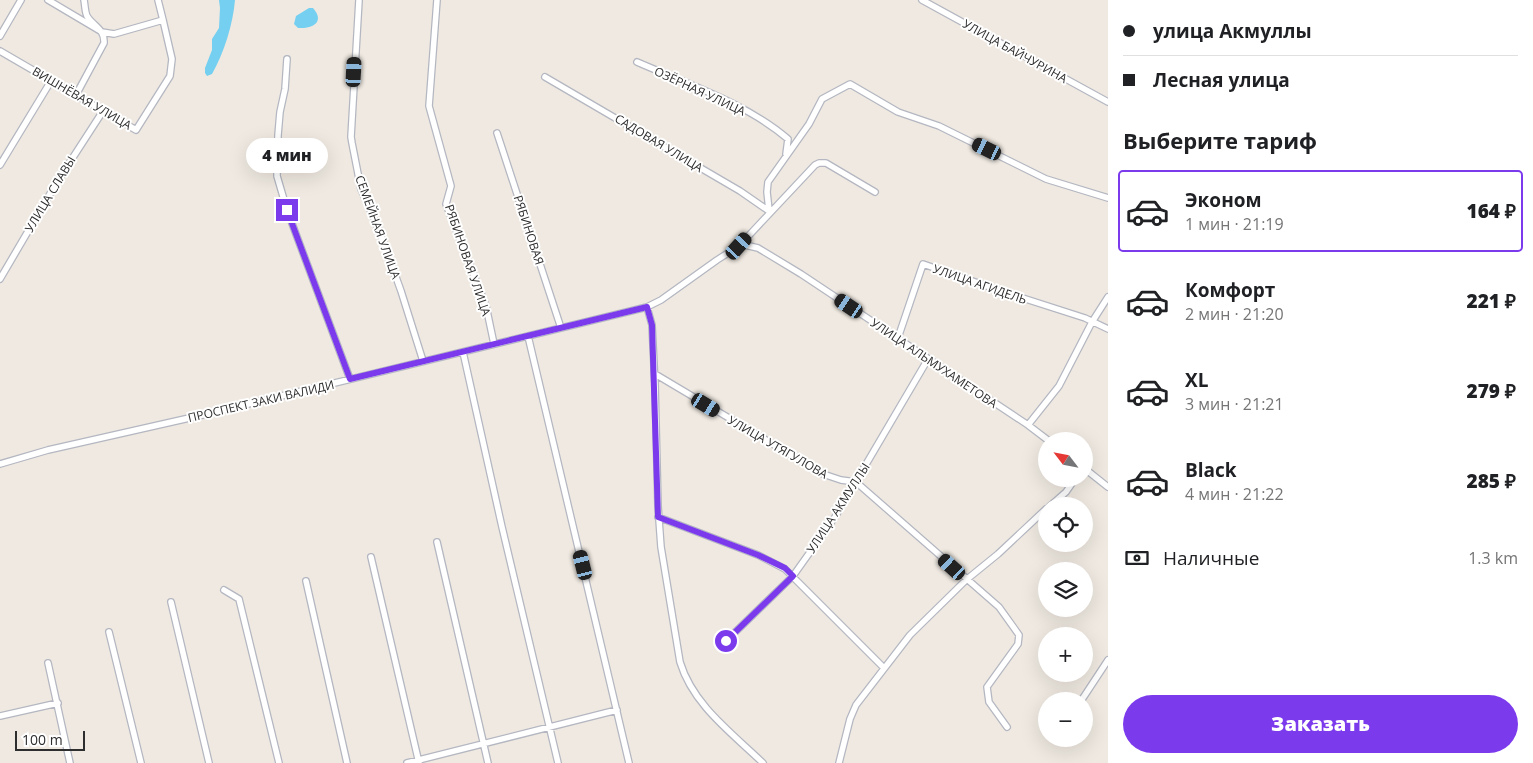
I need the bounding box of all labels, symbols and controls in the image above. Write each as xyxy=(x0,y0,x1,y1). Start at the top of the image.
street label: УЛИЦА БАЙЧУРИНА xyxy=(960,15,1071,87)
text: улица Акмуллы xyxy=(1153,18,1312,44)
car xyxy=(345,57,362,87)
street label: ОЗЁРНАЯ УЛИЦА xyxy=(652,62,749,120)
street label: ВИШНЁВАЯ УЛИЦА xyxy=(29,63,135,134)
text: Лесная улица xyxy=(1153,67,1290,93)
street label: САДОВАЯ УЛИЦА xyxy=(612,110,707,176)
text: Выберите тариф xyxy=(1123,125,1317,155)
car xyxy=(970,136,1003,162)
callout: 4 мин xyxy=(246,138,328,172)
text: 4 мин xyxy=(262,144,312,166)
street label: УЛИЦА СЛАВЫ xyxy=(21,153,79,235)
street label: СЕМЕЙНАЯ УЛИЦА xyxy=(351,173,405,282)
text: Эконом xyxy=(1185,187,1262,213)
icon: car xyxy=(1125,189,1170,234)
street label: РЯБИНОВАЯ xyxy=(510,193,548,267)
text: 164 ₽ xyxy=(1467,198,1516,224)
route end xyxy=(276,199,298,221)
street label: РЯБИНОВАЯ УЛИЦА xyxy=(441,202,495,318)
text: 1 мин · 21:19 xyxy=(1185,213,1284,235)
car xyxy=(723,230,754,262)
street label: УЛИЦА АГИДЕЛЬ xyxy=(931,260,1029,308)
text: Комфорт xyxy=(1185,277,1275,303)
icon: car xyxy=(1125,279,1170,324)
text: 221 ₽ xyxy=(1467,288,1516,314)
car xyxy=(832,291,865,321)
text: 2 мин · 21:20 xyxy=(1185,303,1284,325)
street label: УЛИЦА АЛЬМУХАМЕТОВА xyxy=(867,314,1001,412)
text: XL xyxy=(1185,367,1208,393)
icon: car xyxy=(1125,369,1170,414)
street label: ПРОСПЕКТ ЗАКИ ВАЛИДИ xyxy=(186,376,336,426)
text: 279 ₽ xyxy=(1467,378,1516,404)
car xyxy=(689,391,722,419)
text: 3 мин · 21:21 xyxy=(1185,393,1284,415)
street label: УЛИЦА УТЯГУЛОВА xyxy=(725,411,831,483)
north arrow xyxy=(1038,432,1092,488)
map controls xyxy=(1038,432,1093,747)
text: Black xyxy=(1185,457,1237,483)
street label: УЛИЦА АКМУЛЛЫ xyxy=(802,459,874,557)
icon: car xyxy=(1125,459,1170,504)
text: 285 ₽ xyxy=(1467,468,1516,494)
text: 4 мин · 21:22 xyxy=(1185,483,1284,505)
button: locate xyxy=(1038,497,1093,552)
icon: cash xyxy=(1123,544,1151,572)
text: Наличные xyxy=(1163,545,1259,571)
text: 1.3 km xyxy=(1468,547,1518,569)
car xyxy=(572,549,593,581)
car xyxy=(935,551,968,583)
button: layers xyxy=(1038,562,1093,617)
button: + xyxy=(1038,627,1093,682)
route start xyxy=(715,630,737,652)
button: − xyxy=(1038,692,1093,747)
button: Заказать xyxy=(1123,695,1518,753)
scale bar xyxy=(15,728,85,751)
text: 100 m xyxy=(22,730,63,749)

